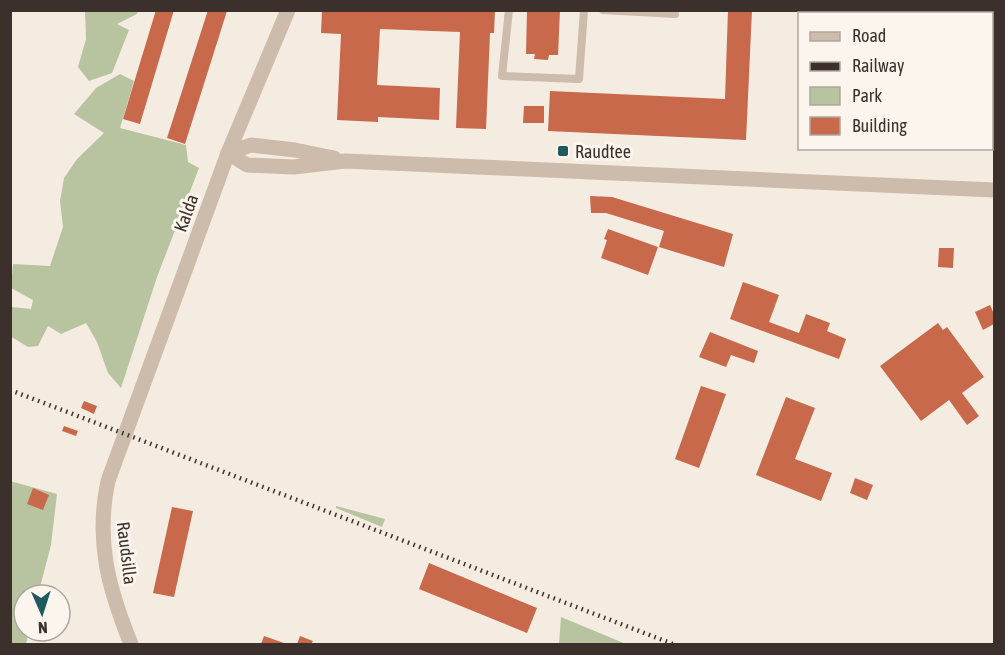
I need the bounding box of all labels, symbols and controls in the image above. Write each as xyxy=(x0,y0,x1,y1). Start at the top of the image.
legend xyxy=(798,12,993,150)
text: Road xyxy=(852,25,886,46)
text: Railway xyxy=(852,55,904,76)
text: Park xyxy=(852,85,882,106)
text: Building xyxy=(852,115,907,136)
place label: Raudtee xyxy=(575,141,631,162)
marker: Raudtee xyxy=(556,144,570,158)
street label: Kalda xyxy=(170,191,202,235)
street label: Raudsilla xyxy=(113,520,141,586)
north arrow xyxy=(12,583,72,643)
text: N xyxy=(38,619,48,637)

